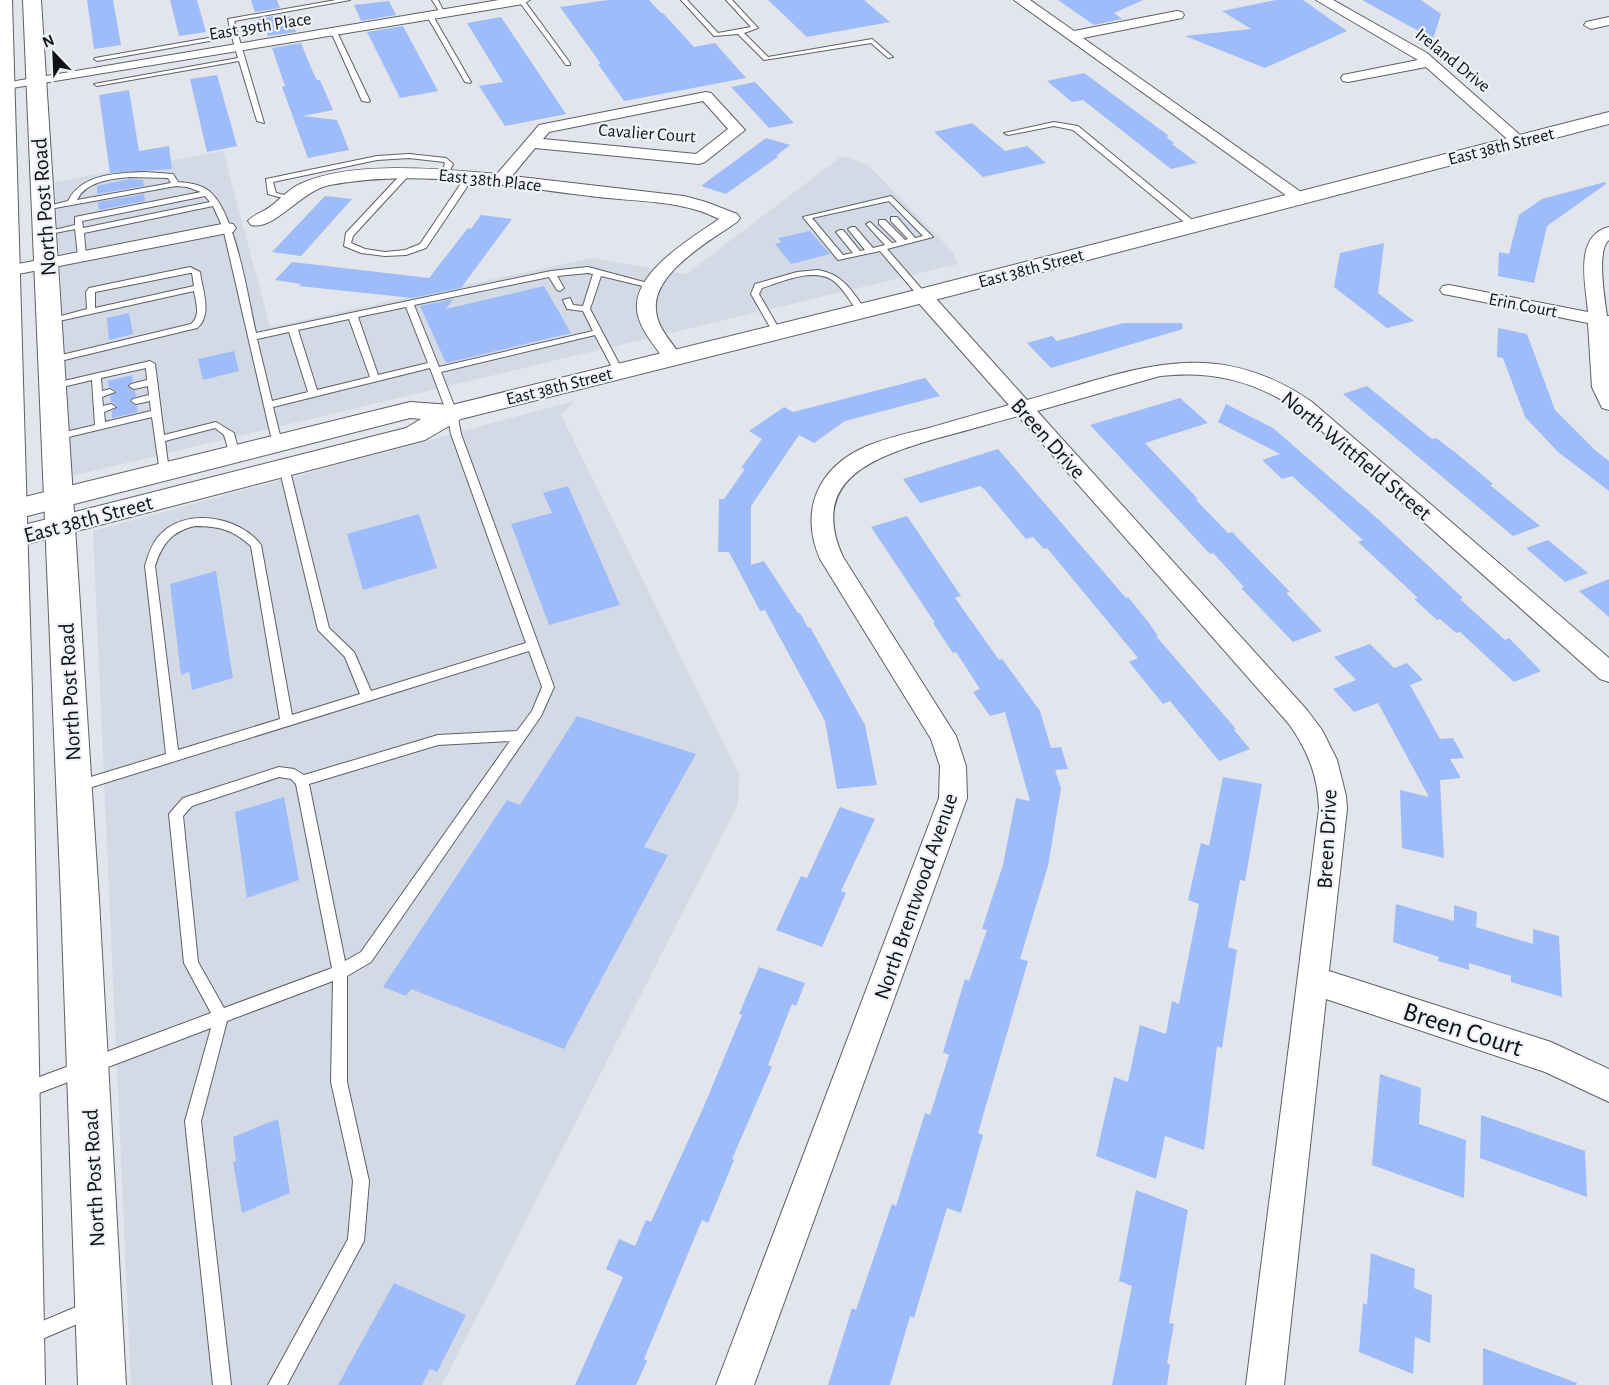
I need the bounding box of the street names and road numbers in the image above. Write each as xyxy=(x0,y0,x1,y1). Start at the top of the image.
street label: East 39th Place xyxy=(208,10,313,44)
street label: Ireland Drive xyxy=(1412,25,1493,96)
street label: Cavalier Court xyxy=(598,122,696,146)
street label: East 38th Street xyxy=(1446,125,1556,169)
street label: North Post Road xyxy=(28,137,60,277)
street label: East 38th Place xyxy=(438,167,542,195)
street label: East 38th Street xyxy=(977,246,1086,292)
street label: Erin Court xyxy=(1487,291,1559,321)
street label: East 38th Street xyxy=(504,365,614,409)
street label: North Wittfield Street xyxy=(1277,387,1435,525)
street label: Breen Drive xyxy=(1007,394,1090,483)
street label: East 38th Street xyxy=(21,491,155,547)
street label: North Post Road xyxy=(55,622,85,762)
street label: Breen Drive xyxy=(1313,789,1341,889)
street label: North Brentwood Avenue xyxy=(870,790,962,1002)
street label: Breen Court xyxy=(1400,998,1526,1062)
street label: North Post Road xyxy=(79,1108,109,1248)

